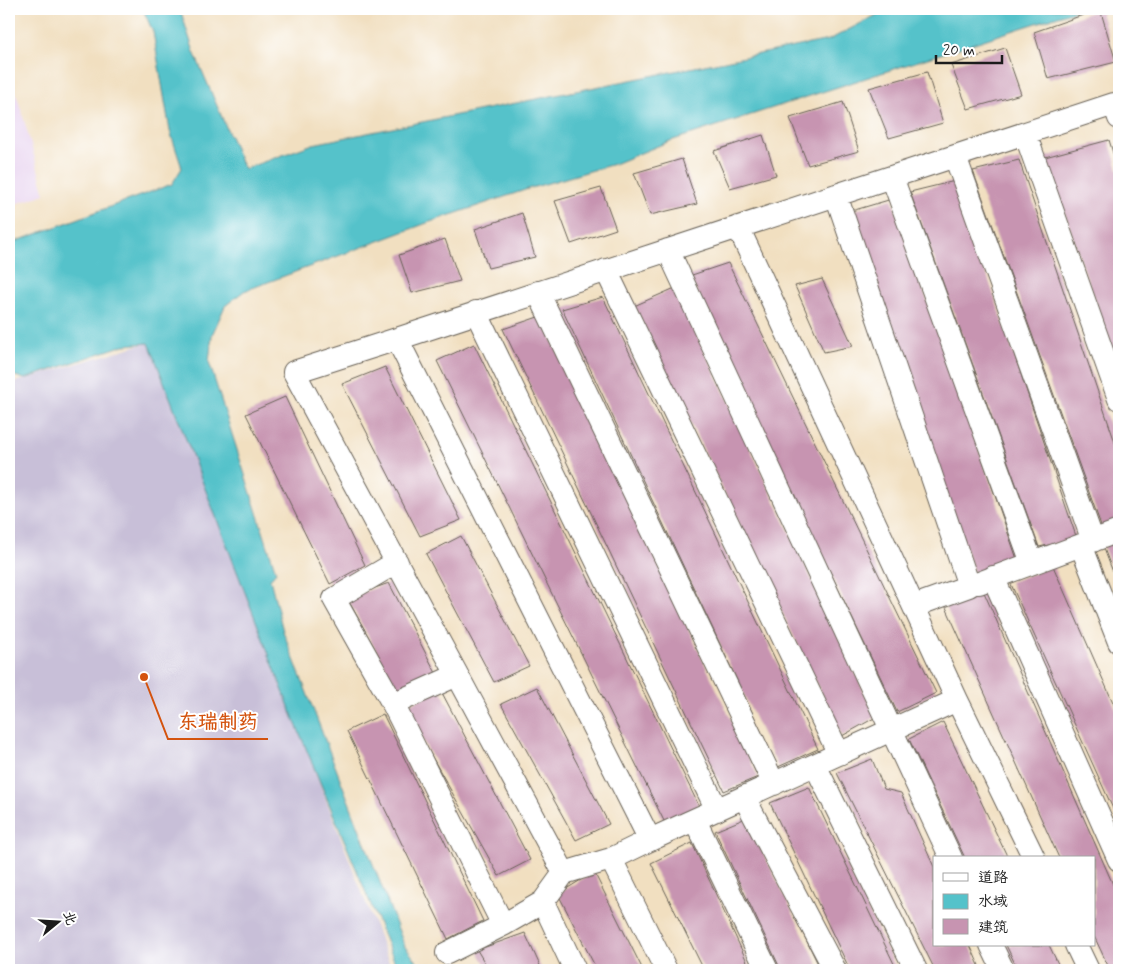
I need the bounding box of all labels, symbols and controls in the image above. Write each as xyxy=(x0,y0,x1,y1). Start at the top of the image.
scale bar xyxy=(936,32,1002,64)
text: 20 m xyxy=(943,41,975,61)
callout: 东瑞制药 xyxy=(168,704,268,739)
text: 东瑞制药 xyxy=(178,709,258,736)
legend xyxy=(933,856,1096,946)
text: 道路 xyxy=(978,868,1008,888)
text: 水域 xyxy=(978,892,1008,912)
north arrow xyxy=(32,896,82,946)
text: 北 xyxy=(59,909,80,928)
text: 建筑 xyxy=(978,918,1008,938)

